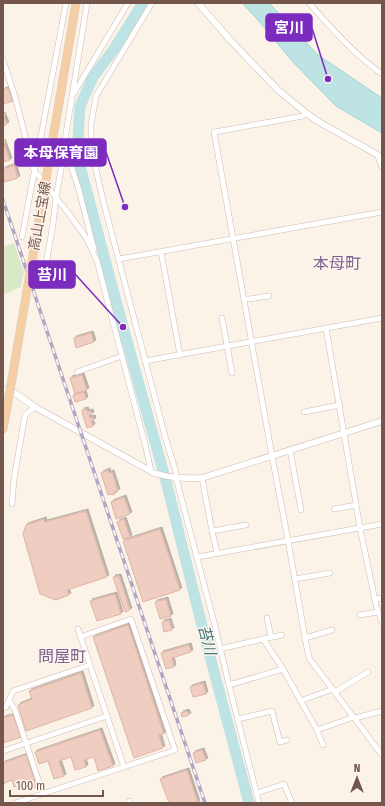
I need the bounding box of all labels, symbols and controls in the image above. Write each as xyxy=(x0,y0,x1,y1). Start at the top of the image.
callout: 宮川 xyxy=(266,14,312,41)
text: 宮川 xyxy=(274,19,304,37)
callout: 本母保育園 xyxy=(15,139,106,166)
text: 本母保育園 xyxy=(23,144,99,162)
street label: 高山上宝線 xyxy=(26,180,54,252)
district label: 本母町 xyxy=(313,254,361,273)
callout: 苔川 xyxy=(29,261,75,288)
text: 苔川 xyxy=(37,266,67,284)
water label: 苔川 xyxy=(195,623,220,659)
district label: 問屋町 xyxy=(38,647,86,666)
north arrow xyxy=(337,758,377,798)
text: N xyxy=(354,762,360,775)
scale bar xyxy=(10,772,103,798)
text: 100 m xyxy=(16,779,45,793)

